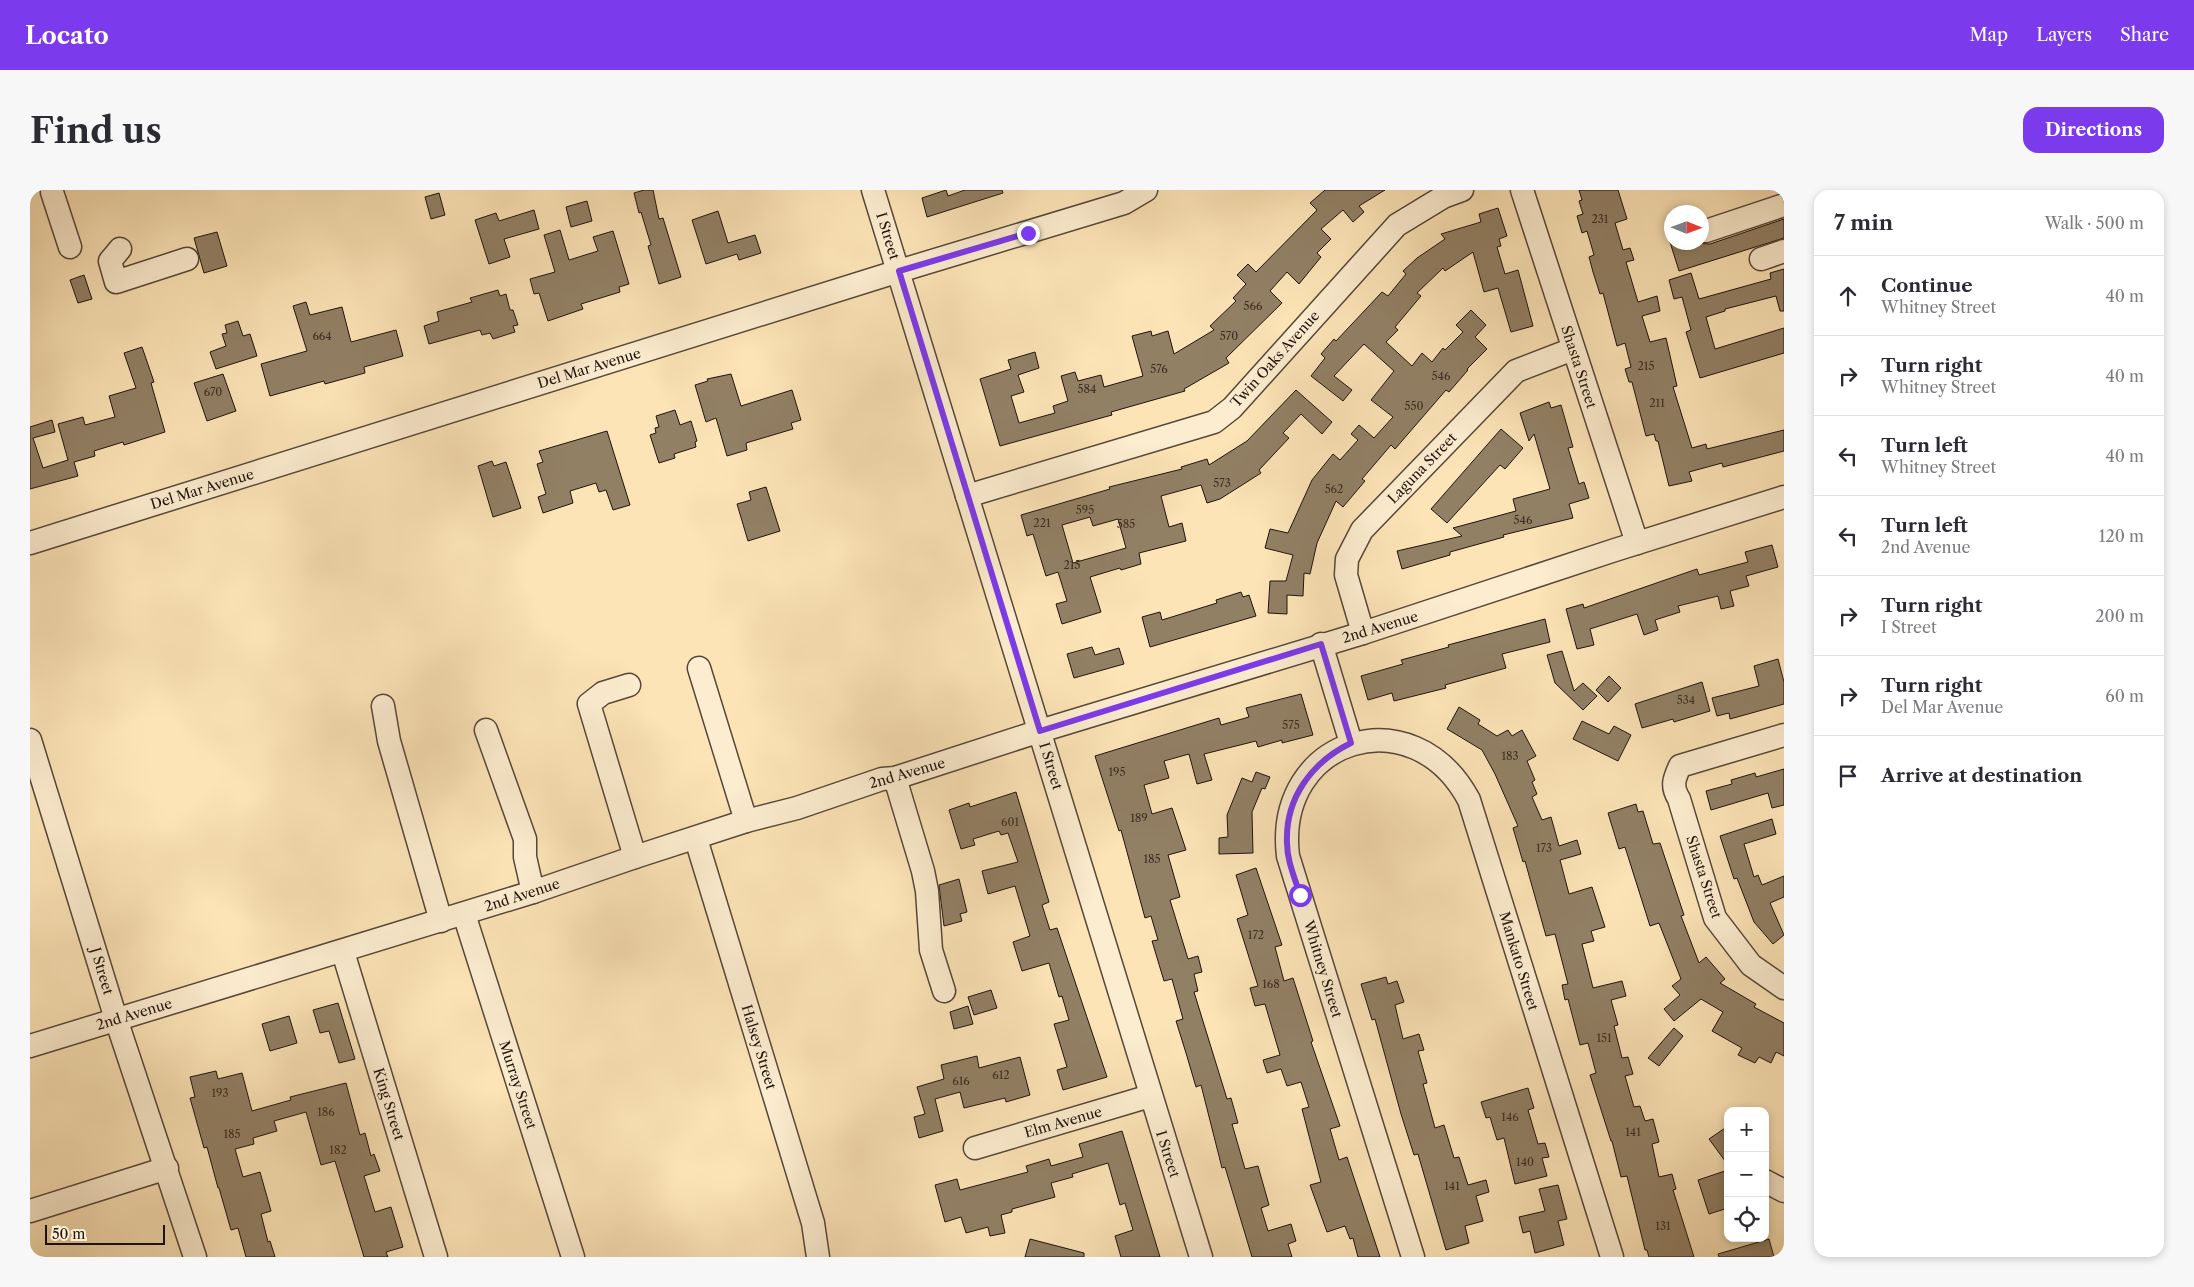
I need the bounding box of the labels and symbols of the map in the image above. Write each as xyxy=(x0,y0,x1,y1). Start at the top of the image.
north arrow xyxy=(1664,205,1709,250)
street label: I Street xyxy=(872,210,904,262)
house number: 231 xyxy=(1591,212,1609,226)
route end xyxy=(1017,222,1040,245)
house number: 566 xyxy=(1244,299,1263,313)
street label: Twin Oaks Avenue xyxy=(1227,307,1323,411)
street label: Shasta Street xyxy=(1557,323,1601,411)
house number: 664 xyxy=(312,329,332,343)
house number: 570 xyxy=(1220,329,1238,343)
street label: Del Mar Avenue xyxy=(535,344,643,392)
house number: 215 xyxy=(1638,359,1654,373)
house number: 576 xyxy=(1150,362,1168,376)
house number: 546 xyxy=(1432,369,1451,383)
house number: 584 xyxy=(1078,382,1096,396)
house number: 670 xyxy=(204,385,222,399)
house number: 211 xyxy=(1649,396,1665,410)
house number: 550 xyxy=(1405,399,1423,413)
street label: Laguna Street xyxy=(1384,429,1460,507)
street label: Del Mar Avenue xyxy=(148,465,256,513)
house number: 573 xyxy=(1213,476,1231,490)
house number: 562 xyxy=(1325,482,1343,496)
house number: 595 xyxy=(1076,503,1094,517)
house number: 546 xyxy=(1514,513,1533,527)
house number: 221 xyxy=(1033,516,1051,530)
house number: 585 xyxy=(1117,517,1135,531)
house number: 215 xyxy=(1064,558,1080,572)
street label: 2nd Avenue xyxy=(1340,607,1420,647)
house number: 534 xyxy=(1677,693,1695,707)
house number: 575 xyxy=(1282,718,1300,732)
street label: I Street xyxy=(1035,740,1067,792)
house number: 183 xyxy=(1501,749,1519,763)
street label: 2nd Avenue xyxy=(867,754,947,792)
house number: 195 xyxy=(1108,765,1126,779)
house number: 189 xyxy=(1130,811,1148,825)
house number: 601 xyxy=(1001,815,1019,829)
street label: Shasta Street xyxy=(1682,833,1726,921)
house number: 173 xyxy=(1536,841,1552,855)
house number: 185 xyxy=(1143,852,1161,866)
street label: 2nd Avenue xyxy=(482,874,562,916)
route start xyxy=(1289,884,1312,907)
street label: Mankato Street xyxy=(1495,909,1543,1013)
street label: Whitney Street xyxy=(1299,917,1346,1020)
house number: 172 xyxy=(1248,928,1264,942)
street label: J Street xyxy=(86,943,118,997)
house number: 168 xyxy=(1262,977,1280,991)
street label: 2nd Avenue xyxy=(94,994,174,1034)
street label: Halsey Street xyxy=(738,1002,780,1092)
house number: 151 xyxy=(1596,1031,1612,1045)
street label: Murray Street xyxy=(495,1038,541,1132)
street label: King Street xyxy=(369,1066,409,1142)
house number: 612 xyxy=(992,1068,1010,1082)
house number: 616 xyxy=(952,1074,970,1088)
house number: 193 xyxy=(211,1086,229,1100)
street label: Elm Avenue xyxy=(1022,1102,1104,1142)
house number: 186 xyxy=(317,1105,335,1119)
house number: 146 xyxy=(1501,1110,1519,1124)
house number: 141 xyxy=(1625,1125,1641,1139)
house number: 185 xyxy=(223,1127,241,1141)
street label: I Street xyxy=(1152,1128,1184,1180)
house number: 182 xyxy=(329,1143,347,1157)
house number: 140 xyxy=(1516,1155,1534,1169)
house number: 141 xyxy=(1444,1179,1460,1193)
house number: 131 xyxy=(1655,1219,1671,1233)
scale bar xyxy=(45,1222,165,1245)

